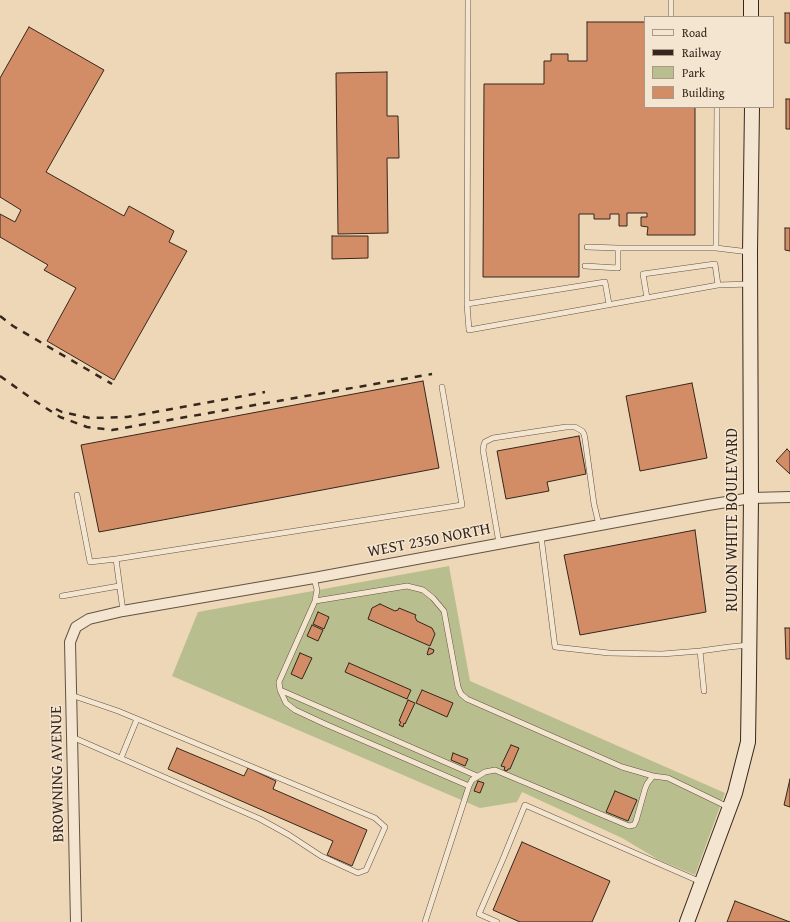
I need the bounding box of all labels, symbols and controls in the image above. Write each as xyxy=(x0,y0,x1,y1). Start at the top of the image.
legend xyxy=(644,16,774,108)
text: Road xyxy=(682,24,707,41)
text: Railway xyxy=(682,44,721,61)
text: Park xyxy=(682,64,705,81)
text: Building xyxy=(682,84,725,101)
street label: RULON WHITE BOULEVARD xyxy=(723,428,743,612)
street label: WEST 2350 NORTH xyxy=(366,520,492,562)
street label: BROWNING AVENUE xyxy=(47,706,69,842)

